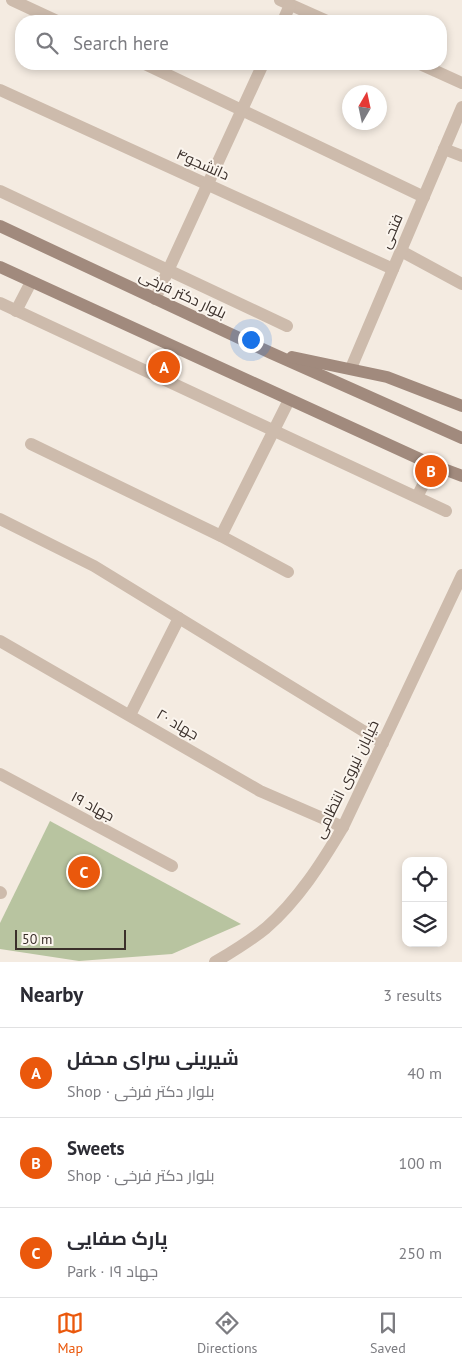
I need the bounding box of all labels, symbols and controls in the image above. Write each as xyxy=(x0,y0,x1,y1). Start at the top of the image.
search box xyxy=(15,15,447,70)
icon: search xyxy=(33,29,61,57)
text: Search here xyxy=(73,31,169,55)
north arrow xyxy=(342,85,387,130)
street label: دانشجو۴ xyxy=(174,144,232,184)
street label: فتحی xyxy=(375,211,408,252)
street label: بلوار دکتر فرخی xyxy=(136,266,230,323)
your location xyxy=(238,327,264,353)
pin: A xyxy=(148,348,180,386)
pin: B xyxy=(415,452,447,490)
street label: جهاد ۲۰ xyxy=(153,704,202,744)
street label: خیابان نیروی انتظامی xyxy=(309,717,384,842)
street label: جهاد ۱۹ xyxy=(68,787,118,826)
pin: C xyxy=(68,853,100,891)
map controls xyxy=(402,857,447,947)
button: locate xyxy=(402,857,447,902)
button: layers xyxy=(402,902,447,947)
scale bar xyxy=(15,927,126,950)
text: 50 m xyxy=(22,930,52,948)
text: Nearby xyxy=(20,981,83,1008)
text: 3 results xyxy=(383,985,442,1005)
text: شیرینی سرای محفل xyxy=(67,1046,239,1070)
text: A xyxy=(31,1063,41,1083)
text: 40 m xyxy=(407,1063,442,1083)
text: Shop · بلوار دکتر فرخی xyxy=(67,1081,215,1101)
text: Sweets xyxy=(67,1136,124,1160)
text: B xyxy=(31,1153,41,1173)
text: 100 m xyxy=(399,1153,442,1173)
text: Shop · بلوار دکتر فرخی xyxy=(67,1165,215,1185)
text: پارک صفایی xyxy=(67,1226,168,1250)
text: C xyxy=(32,1243,40,1263)
text: 250 m xyxy=(399,1243,442,1263)
text: Park · جهاد ۱۹ xyxy=(67,1261,158,1281)
tab: Map xyxy=(56,1309,84,1357)
tab: Directions xyxy=(197,1309,257,1357)
tab: Saved xyxy=(370,1309,406,1357)

